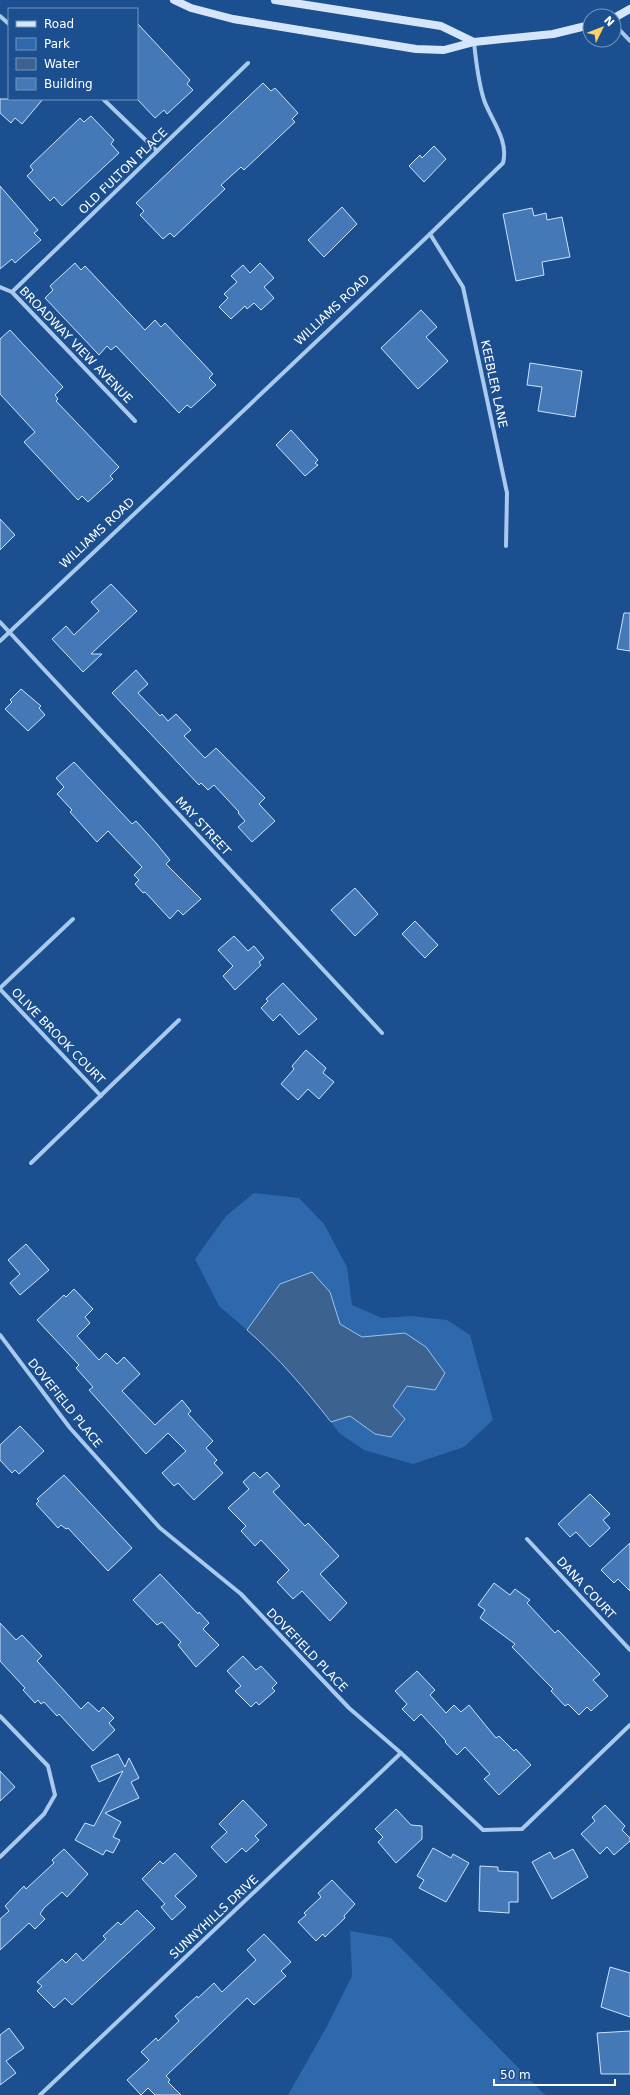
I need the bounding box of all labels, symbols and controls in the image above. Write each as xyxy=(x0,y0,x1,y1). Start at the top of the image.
legend xyxy=(8,8,138,100)
north arrow xyxy=(582,8,622,48)
text: N xyxy=(601,14,617,29)
text: Road xyxy=(44,17,74,31)
text: Park xyxy=(44,37,70,51)
text: Water xyxy=(44,57,80,71)
text: Building xyxy=(44,77,93,91)
street label: OLD FULTON PLACE xyxy=(76,125,170,217)
street label: WILLIAMS ROAD xyxy=(292,272,372,348)
street label: BROADWAY VIEW AVENUE xyxy=(17,284,135,406)
street label: KEEBLER LANE xyxy=(478,339,510,429)
street label: WILLIAMS ROAD xyxy=(57,495,137,571)
street label: MAY STREET xyxy=(172,794,234,859)
street label: OLIVE BROOK COURT xyxy=(9,985,108,1087)
street label: DOVEFIELD PLACE xyxy=(25,1356,105,1450)
street label: DANA COURT xyxy=(554,1554,619,1622)
street label: DOVEFIELD PLACE xyxy=(264,1606,350,1694)
street label: SUNNYHILLS DRIVE xyxy=(167,1872,261,1962)
scale bar xyxy=(494,2061,615,2087)
text: 50 m xyxy=(500,2068,531,2082)

